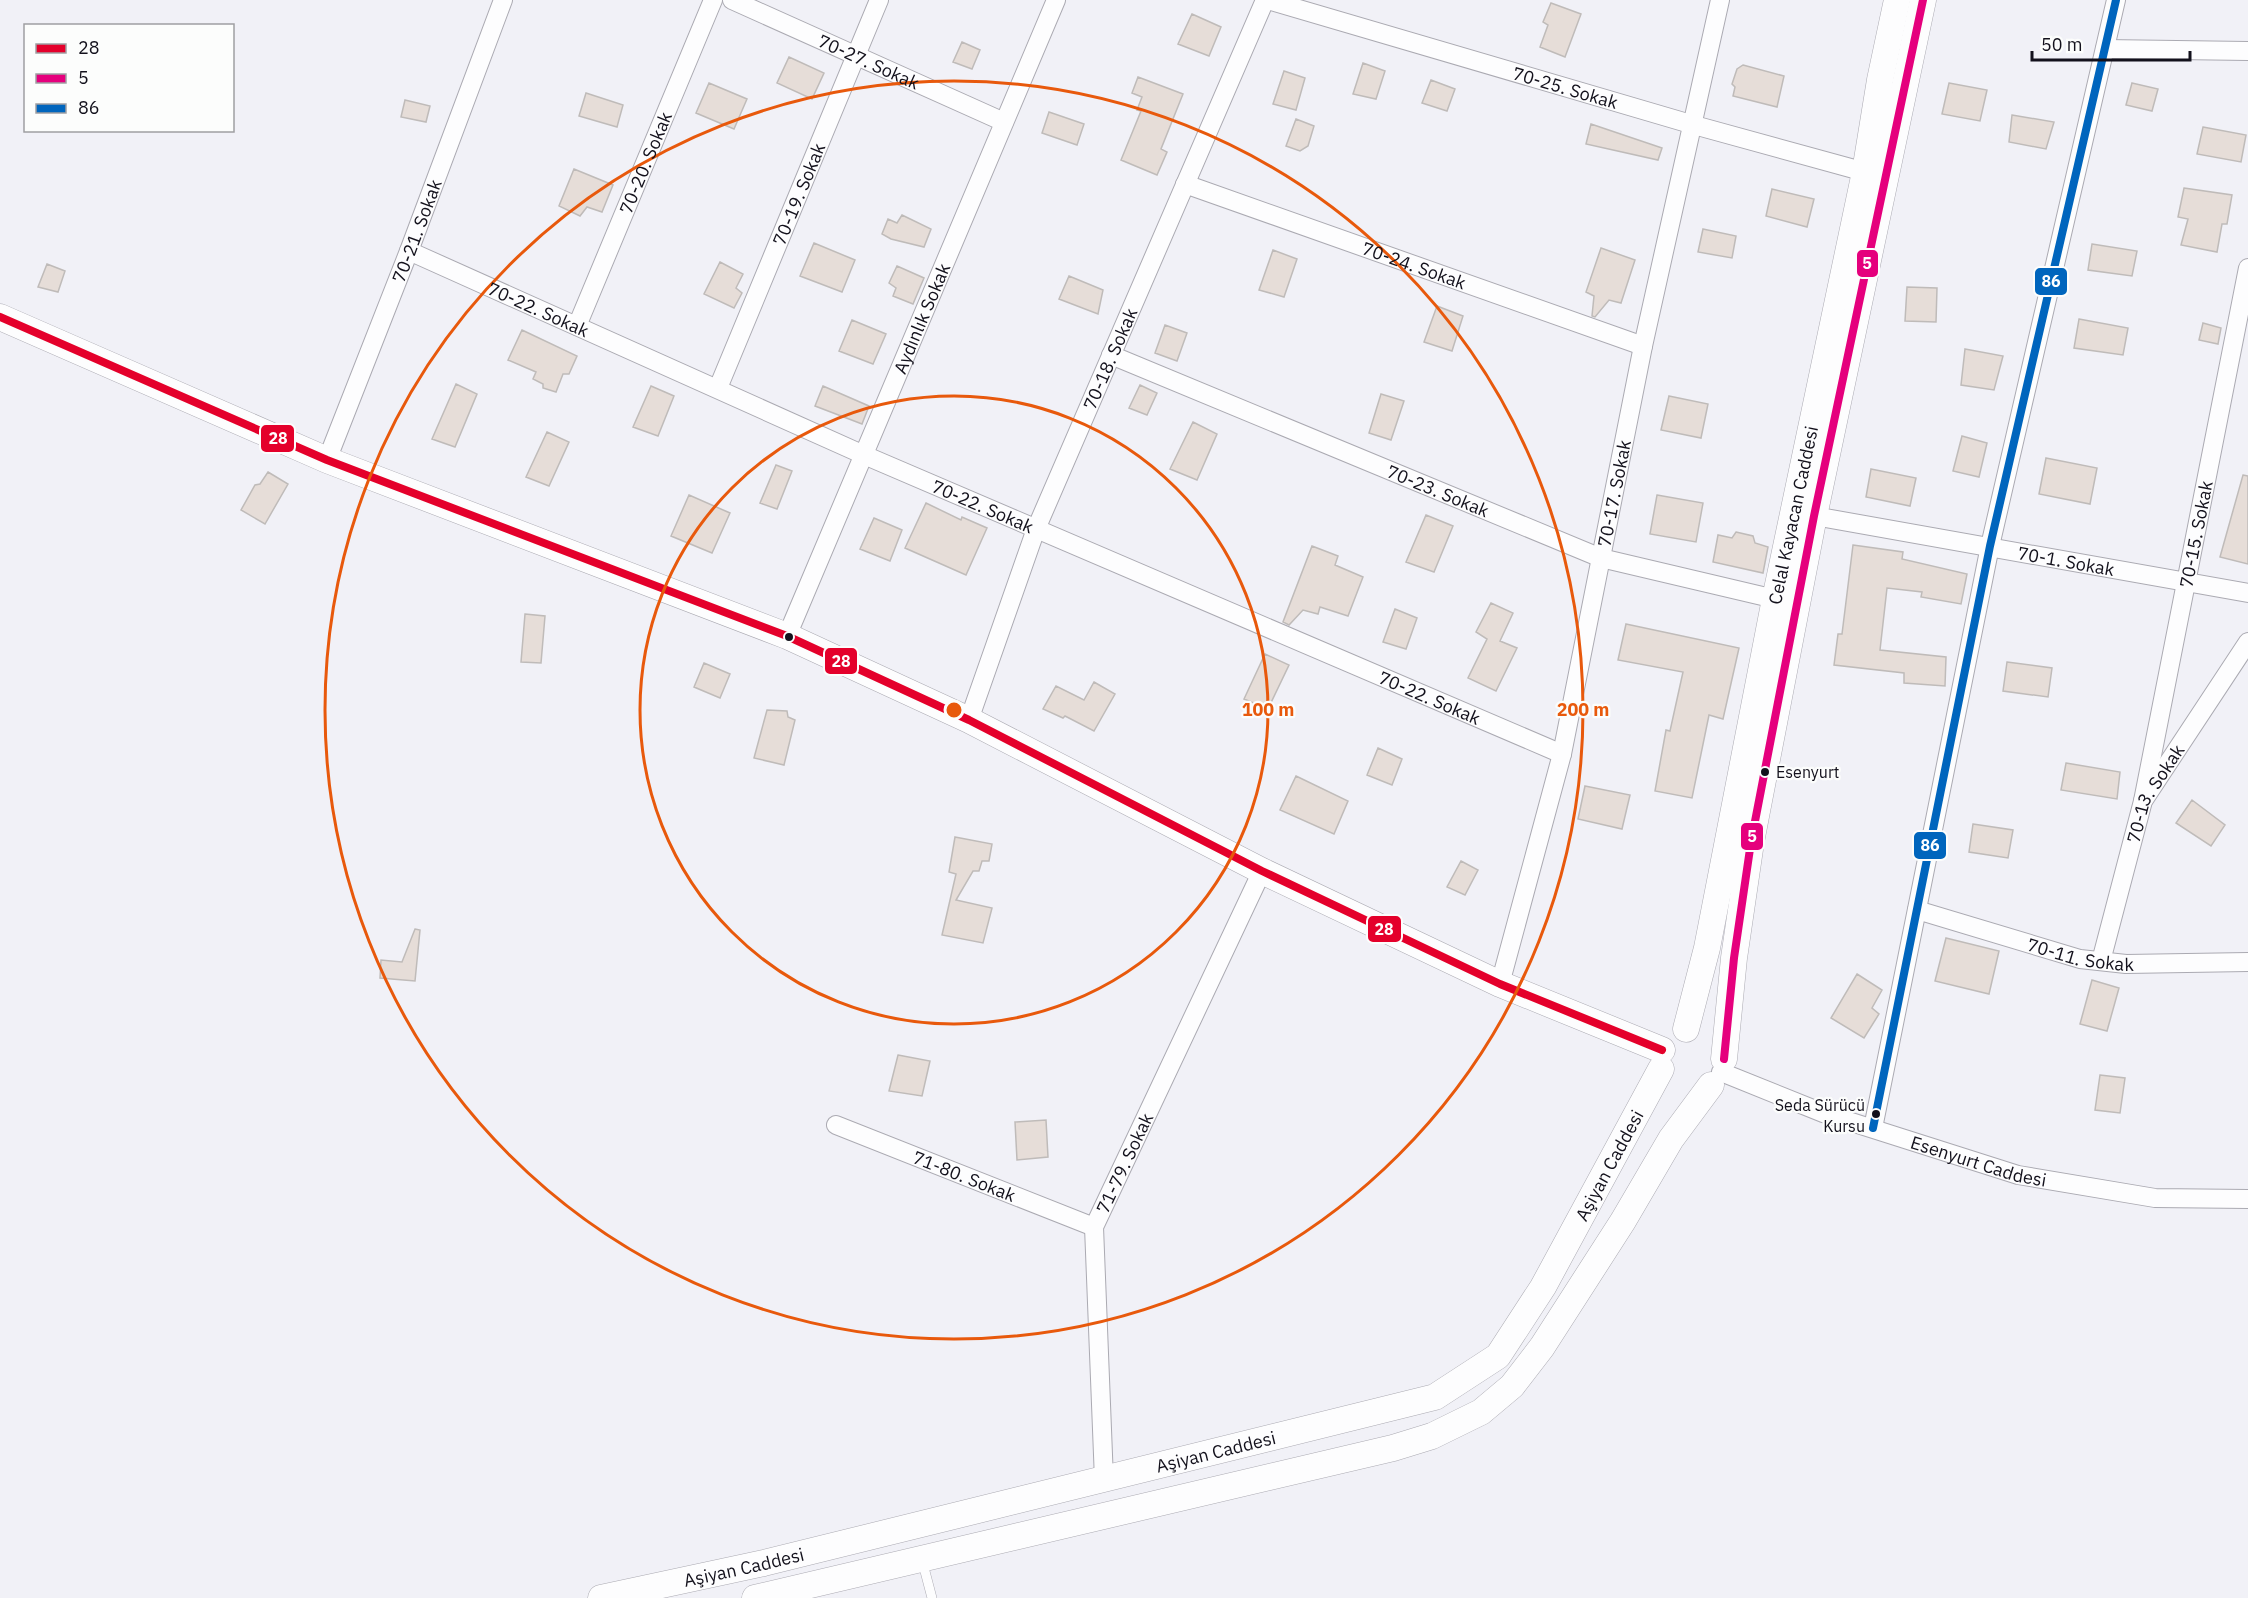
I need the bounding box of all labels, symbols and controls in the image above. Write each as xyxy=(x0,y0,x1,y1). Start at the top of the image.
legend xyxy=(24,24,234,132)
scale bar xyxy=(2032,24,2190,62)
street label: 70-27. Sokak xyxy=(815,29,924,94)
text: 50 m xyxy=(2041,33,2083,56)
text: 28 xyxy=(78,36,100,59)
street label: 70-25. Sokak xyxy=(1510,61,1621,114)
text: 5 xyxy=(78,66,89,89)
text: 86 xyxy=(78,96,100,119)
street label: 70-20. Sokak xyxy=(614,108,677,217)
street label: 70-19. Sokak xyxy=(767,139,830,249)
street label: 70-21. Sokak xyxy=(386,175,447,286)
street label: 70-24. Sokak xyxy=(1359,236,1470,294)
line badge: 5 xyxy=(1856,249,1879,278)
text: 5 xyxy=(1862,253,1872,273)
street label: Aydınlık Sokak xyxy=(888,259,955,377)
line badge: 86 xyxy=(2034,267,2068,296)
text: 86 xyxy=(2041,271,2061,291)
street label: 70-22. Sokak xyxy=(484,276,593,342)
street label: 70-18. Sokak xyxy=(1078,304,1142,413)
line badge: 28 xyxy=(260,424,295,453)
street label: Celal Kayacan Caddesi xyxy=(1763,424,1823,606)
text: 28 xyxy=(268,428,288,448)
street label: 70-17. Sokak xyxy=(1592,437,1636,549)
street label: 70-23. Sokak xyxy=(1383,459,1493,522)
street label: 70-22. Sokak xyxy=(928,474,1038,538)
street label: 70-15. Sokak xyxy=(2174,478,2217,590)
street label: 70-1. Sokak xyxy=(2016,541,2117,581)
unlabelled marker xyxy=(783,631,795,643)
line badge: 28 xyxy=(824,647,858,675)
text: 28 xyxy=(831,651,851,671)
street label: 70-22. Sokak xyxy=(1375,665,1485,729)
text: 100 m xyxy=(1242,698,1294,721)
text: 200 m xyxy=(1557,698,1609,721)
centre of rings xyxy=(944,700,964,720)
street label: 70-13. Sokak xyxy=(2121,739,2189,845)
place label: Esenyurt xyxy=(1776,762,1840,782)
marker: Esenyurt xyxy=(1759,766,1771,778)
line badge: 5 xyxy=(1740,822,1764,851)
text: 5 xyxy=(1747,826,1757,846)
line badge: 86 xyxy=(1913,831,1947,860)
text: 86 xyxy=(1920,835,1940,855)
line badge: 28 xyxy=(1367,915,1402,943)
text: 28 xyxy=(1374,919,1394,939)
street label: 70-11. Sokak xyxy=(2024,932,2135,976)
place label: Seda Sürücü Kursu xyxy=(1775,1095,1865,1136)
street label: Aşiyan Caddesi xyxy=(1570,1106,1648,1225)
street label: 71-79. Sokak xyxy=(1091,1108,1158,1217)
marker: Seda Sürücü Kursu xyxy=(1870,1108,1882,1120)
street label: Esenyurt Caddesi xyxy=(1908,1130,2048,1191)
street label: 71-80. Sokak xyxy=(910,1145,1020,1207)
street label: Aşiyan Caddesi xyxy=(1153,1425,1278,1477)
street label: Aşiyan Caddesi xyxy=(681,1542,806,1591)

